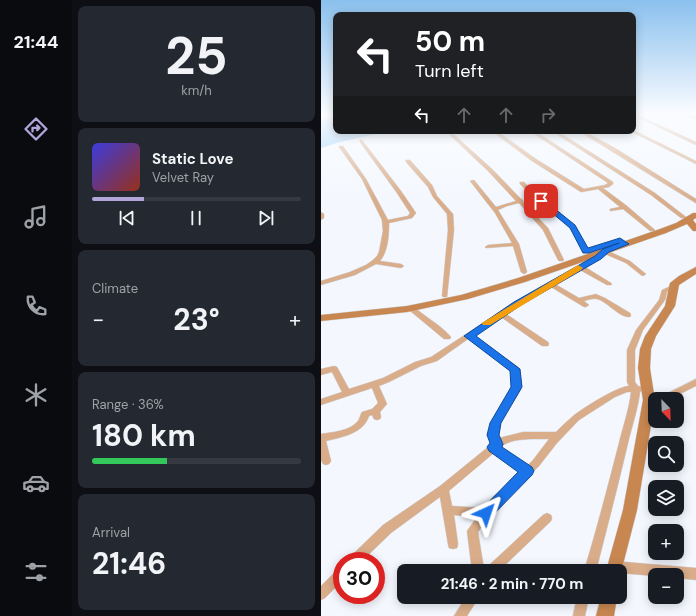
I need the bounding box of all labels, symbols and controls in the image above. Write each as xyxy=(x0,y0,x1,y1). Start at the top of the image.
text: 25 xyxy=(165,22,228,90)
text: 50 m xyxy=(415,23,485,60)
icon: left xyxy=(349,28,401,80)
text: 21:44 xyxy=(14,30,58,54)
text: Turn left xyxy=(415,59,484,83)
text: km/h xyxy=(181,82,212,99)
icon: left xyxy=(411,104,433,126)
icon: ahead xyxy=(453,104,475,126)
icon: ahead xyxy=(495,104,517,126)
icon: right xyxy=(537,104,559,126)
icon: directions xyxy=(22,115,50,143)
text: Static Love xyxy=(152,149,233,169)
text: Velvet Ray xyxy=(152,169,214,186)
pin xyxy=(524,184,558,218)
icon: arrive xyxy=(530,190,552,212)
icon: music xyxy=(22,203,50,231)
icon: previous xyxy=(116,207,138,229)
icon: pause xyxy=(185,207,207,229)
icon: next xyxy=(255,207,277,229)
text: Climate xyxy=(92,280,138,297)
icon: phone xyxy=(22,292,50,320)
text: 23° xyxy=(173,300,220,339)
text: − xyxy=(92,305,104,334)
text: + xyxy=(289,305,301,334)
icon: climate xyxy=(22,381,50,409)
north arrow xyxy=(648,392,684,428)
map controls xyxy=(648,392,684,604)
text: Range · 36% xyxy=(92,396,164,413)
text: 180 km xyxy=(92,416,196,455)
button: search xyxy=(648,436,684,472)
icon: car xyxy=(22,469,50,497)
button: layers xyxy=(648,480,684,516)
position arrow xyxy=(465,492,507,534)
text: Arrival xyxy=(92,524,130,541)
button: + xyxy=(648,524,684,560)
text: 21:46 xyxy=(92,544,166,583)
speed limit sign: 30 xyxy=(333,552,385,604)
icon: filters xyxy=(22,558,50,586)
button: − xyxy=(648,568,684,604)
text: 21:46 · 2 min · 770 m xyxy=(441,574,583,594)

